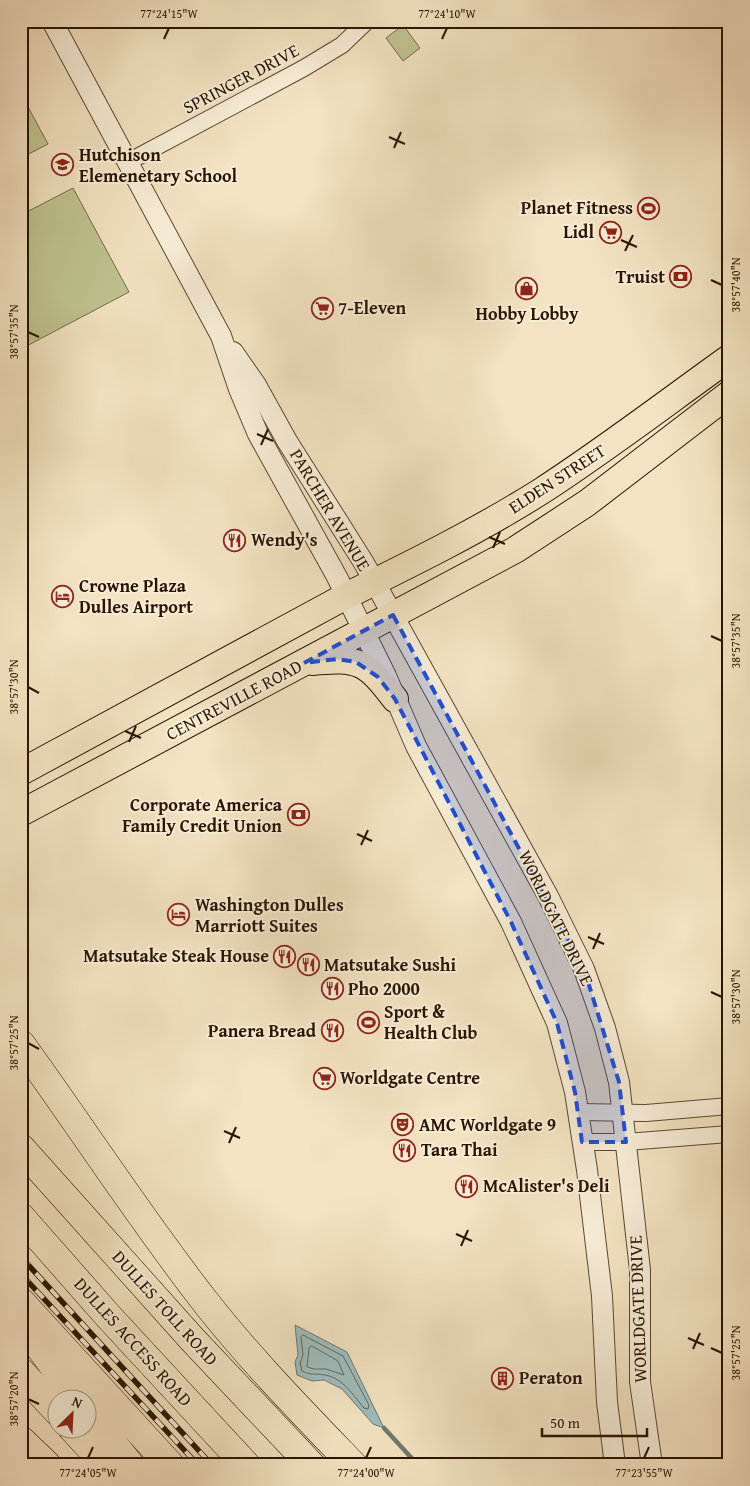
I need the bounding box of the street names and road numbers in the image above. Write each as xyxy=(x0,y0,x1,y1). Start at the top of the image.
street label: SPRINGER DRIVE xyxy=(178,37,304,121)
street label: ELDEN STREET xyxy=(503,437,611,520)
street label: PARCHER AVENUE xyxy=(283,444,378,576)
street label: CENTREVILLE ROAD xyxy=(161,652,307,747)
street label: WORLDGATE DRIVE xyxy=(512,846,601,990)
street label: WORLDGATE DRIVE xyxy=(621,1235,654,1383)
street label: DULLES TOLL ROAD xyxy=(106,1244,225,1371)
street label: DULLES ACCESS ROAD xyxy=(68,1271,199,1412)

